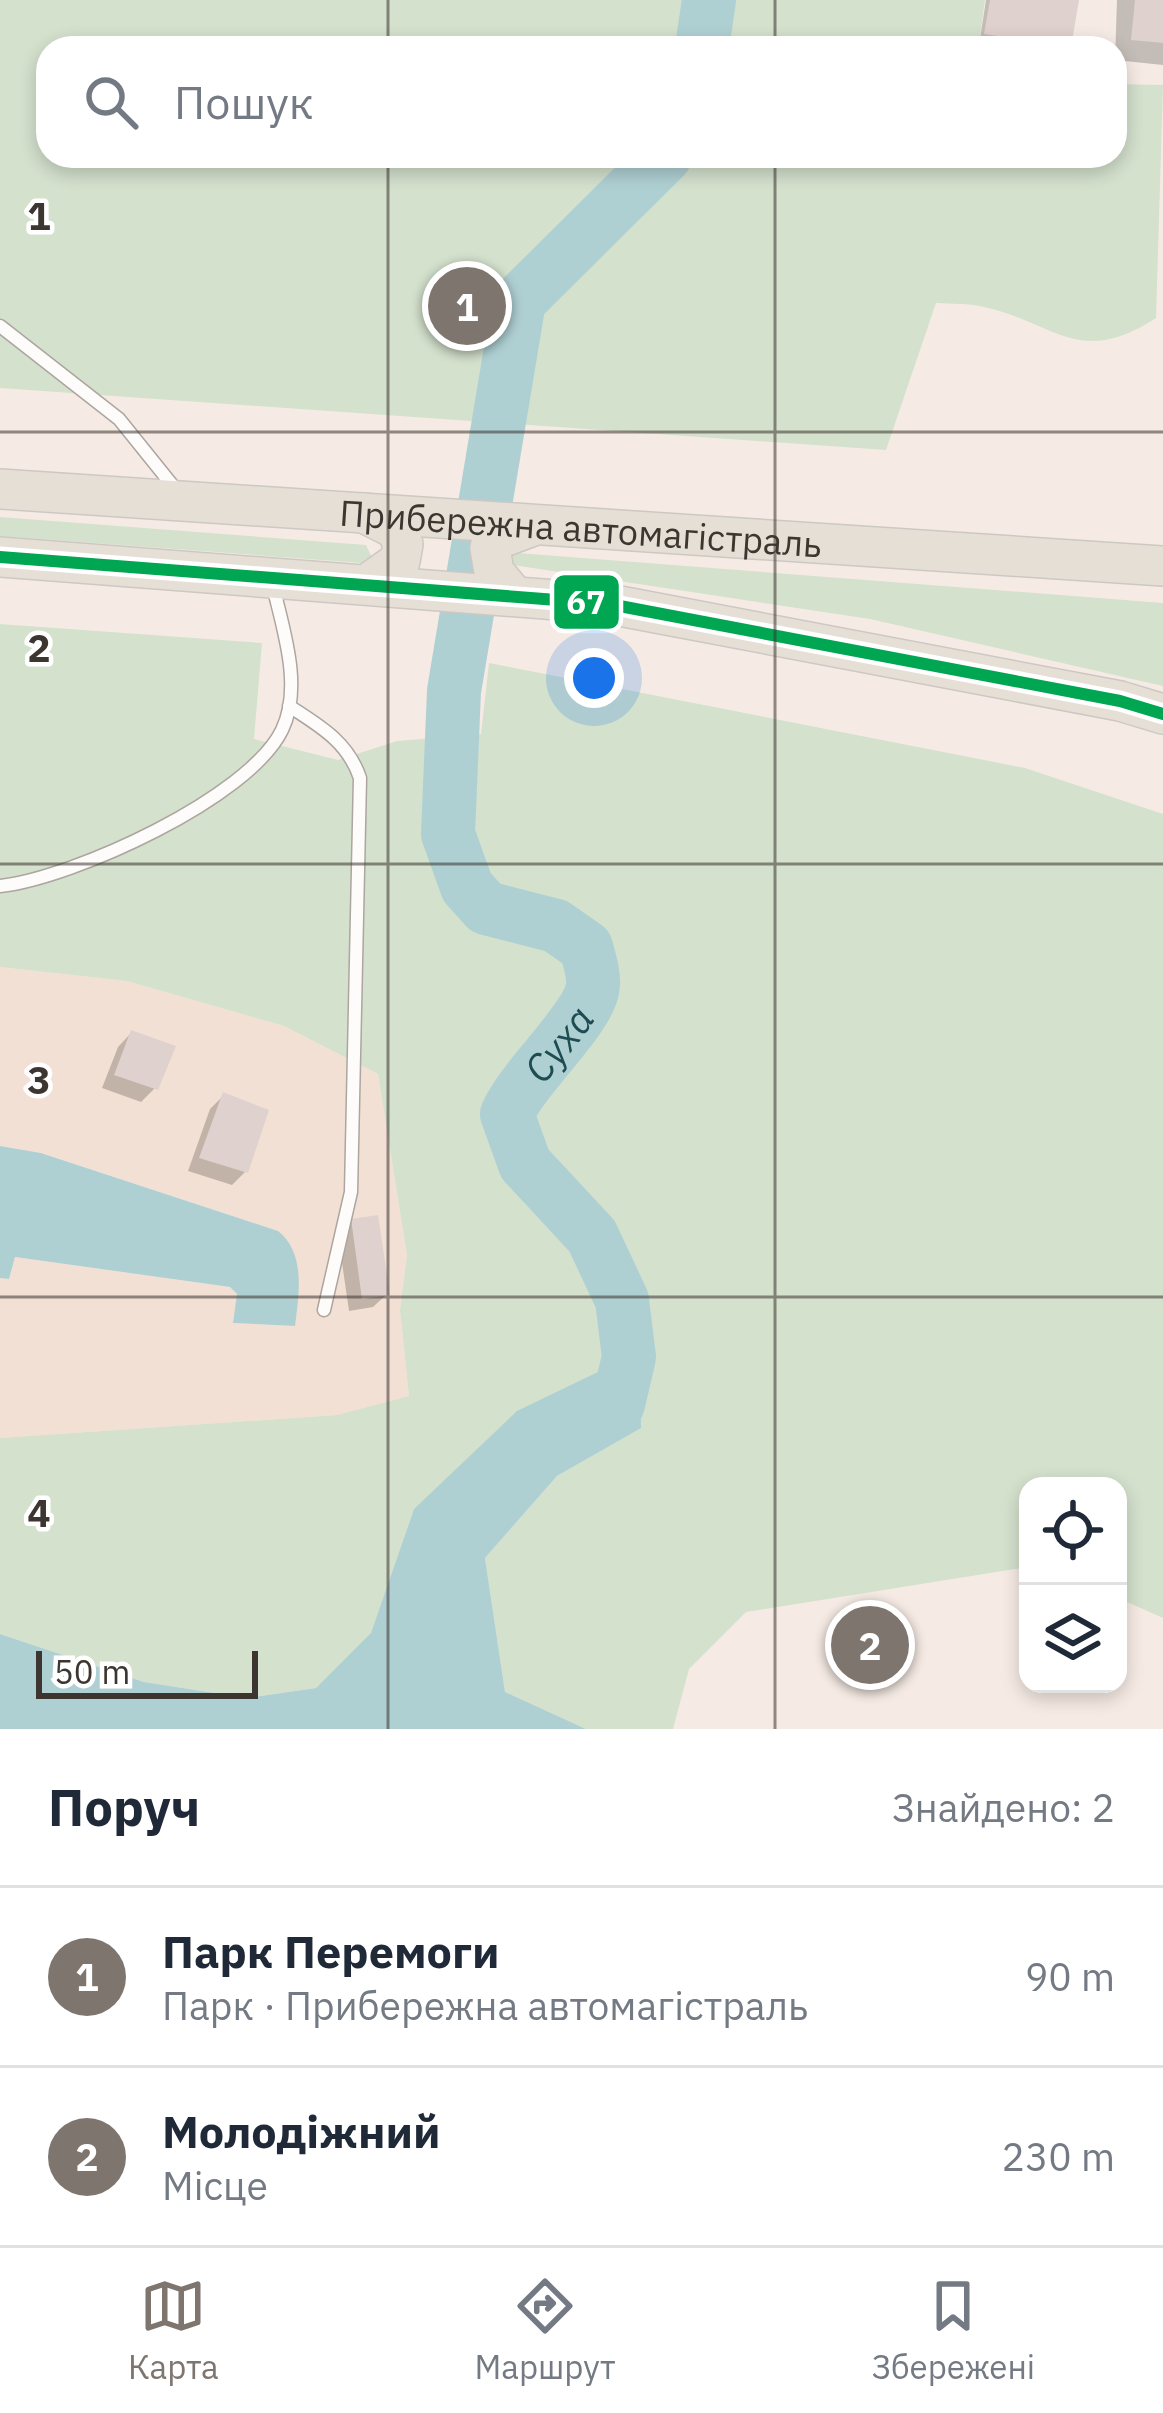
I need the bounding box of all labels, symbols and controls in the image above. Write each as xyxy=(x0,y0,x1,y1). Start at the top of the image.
search box xyxy=(36,36,1127,168)
icon: search xyxy=(78,69,144,135)
text: Пошук xyxy=(174,73,314,131)
text: 1 xyxy=(27,190,51,241)
pin: 1 xyxy=(428,261,506,351)
street label: Прибережна автомагістраль xyxy=(338,488,823,567)
line badge: 67 xyxy=(552,573,621,631)
text: 67 xyxy=(566,580,606,623)
text: 2 xyxy=(27,622,51,673)
your location xyxy=(564,648,624,708)
water label: Суха xyxy=(512,995,605,1092)
text: 3 xyxy=(27,1054,51,1105)
map controls xyxy=(1019,1477,1127,1693)
button: locate xyxy=(1019,1477,1127,1585)
text: 4 xyxy=(27,1487,51,1538)
button: layers xyxy=(1019,1585,1127,1693)
pin: 2 xyxy=(831,1600,909,1690)
scale bar xyxy=(36,1645,258,1698)
text: 50 m xyxy=(54,1650,130,1693)
text: Поруч xyxy=(48,1774,200,1840)
text: Знайдено: 2 xyxy=(892,1782,1115,1833)
text: Парк Перемоги xyxy=(162,1922,500,1980)
text: 1 xyxy=(75,1951,99,2002)
text: 90 m xyxy=(1025,1951,1115,2002)
text: Парк · Прибережна автомагістраль xyxy=(162,1980,808,2031)
text: Молодіжний xyxy=(162,2102,441,2160)
text: 2 xyxy=(75,2131,99,2182)
text: 230 m xyxy=(1002,2131,1115,2182)
text: Місце xyxy=(162,2160,268,2211)
tab: Карта xyxy=(128,2273,219,2388)
tab: Маршрут xyxy=(474,2273,616,2388)
tab: Збережені xyxy=(871,2273,1035,2388)

